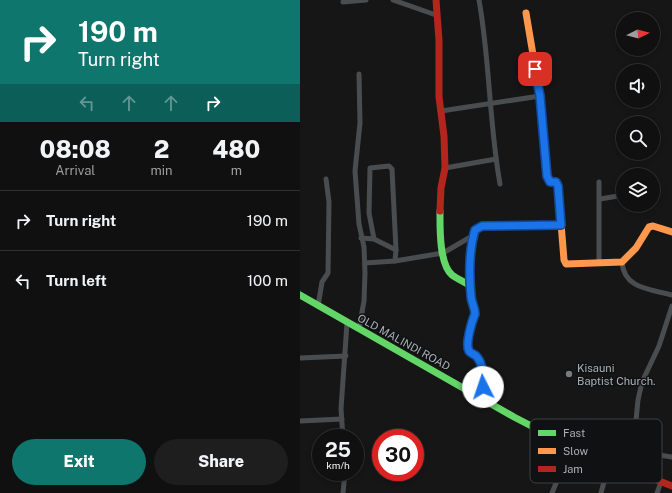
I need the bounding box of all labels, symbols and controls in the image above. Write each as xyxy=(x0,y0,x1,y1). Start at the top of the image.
north arrow xyxy=(616,12,660,56)
map controls xyxy=(616,12,660,212)
text: 190 m xyxy=(78,15,158,48)
icon: right xyxy=(12,16,64,68)
text: Turn right xyxy=(78,49,160,70)
pin xyxy=(518,52,552,86)
icon: arrive xyxy=(524,58,546,80)
button: sound xyxy=(616,64,660,108)
icon: left xyxy=(76,92,98,114)
icon: ahead xyxy=(118,92,140,114)
icon: ahead xyxy=(160,92,182,114)
icon: right xyxy=(202,92,224,114)
button: search xyxy=(616,116,660,160)
text: 08:08 xyxy=(40,135,111,163)
text: 2 xyxy=(154,135,169,163)
text: 480 xyxy=(212,135,260,163)
text: Arrival xyxy=(55,163,95,178)
text: min xyxy=(150,163,173,178)
text: m xyxy=(231,163,242,178)
button: layers xyxy=(616,168,660,212)
icon: right xyxy=(12,210,34,232)
text: Turn right xyxy=(46,212,116,229)
text: 190 m xyxy=(247,212,288,229)
icon: left xyxy=(12,270,34,292)
text: Turn left xyxy=(46,272,107,289)
text: 100 m xyxy=(247,272,288,289)
street label: OLD MALINDI ROAD xyxy=(356,312,453,373)
place label: Kisauni Baptist Church. xyxy=(577,362,655,387)
position arrow xyxy=(462,366,504,408)
marker: Kisauni Baptist Church. xyxy=(564,369,574,379)
legend xyxy=(530,419,662,483)
text: Fast xyxy=(563,427,585,439)
speed limit sign: 30 xyxy=(372,429,424,481)
text: 25 xyxy=(325,438,351,462)
button: Exit xyxy=(12,439,146,485)
button: Share xyxy=(154,439,288,485)
text: Slow xyxy=(563,445,589,457)
text: km/h xyxy=(326,459,350,471)
text: Jam xyxy=(563,463,583,475)

